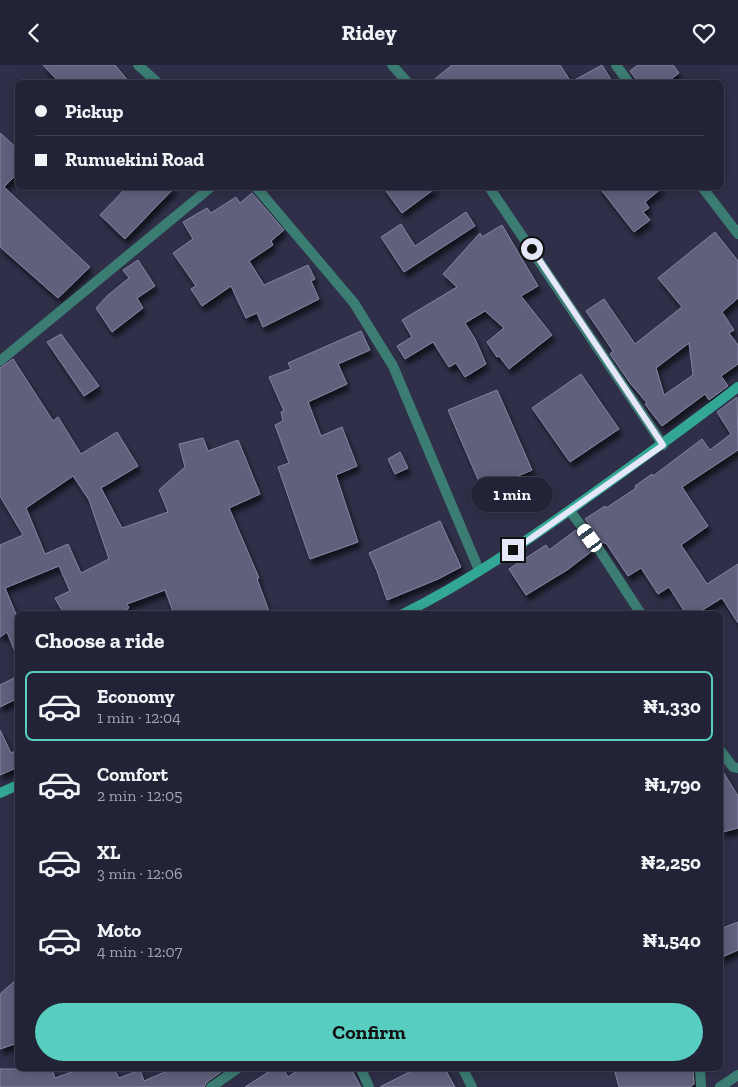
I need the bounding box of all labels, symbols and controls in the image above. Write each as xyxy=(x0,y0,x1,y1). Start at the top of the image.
icon: back xyxy=(20,19,48,47)
text: Ridey xyxy=(341,19,397,46)
icon: heart xyxy=(690,19,718,47)
text: Pickup xyxy=(65,100,123,123)
text: Rumuekini Road xyxy=(65,148,204,171)
route start xyxy=(521,238,543,260)
callout: 1 min xyxy=(472,477,554,513)
text: 1 min xyxy=(493,485,531,504)
car xyxy=(575,521,604,555)
route end xyxy=(502,539,524,561)
text: Choose a ride xyxy=(35,627,165,654)
icon: car xyxy=(37,684,82,729)
text: Economy xyxy=(97,685,175,708)
text: ₦1,330 xyxy=(643,695,701,718)
text: 1 min · 12:04 xyxy=(97,708,181,727)
icon: car xyxy=(37,762,82,807)
text: Comfort xyxy=(97,763,168,786)
text: ₦1,790 xyxy=(644,773,701,796)
text: 2 min · 12:05 xyxy=(97,786,183,805)
icon: car xyxy=(37,840,82,885)
text: XL xyxy=(97,841,120,864)
text: ₦2,250 xyxy=(641,851,701,874)
text: 3 min · 12:06 xyxy=(97,864,182,883)
icon: car xyxy=(37,918,82,963)
text: Moto xyxy=(97,919,141,942)
text: ₦1,540 xyxy=(643,929,701,952)
text: 4 min · 12:07 xyxy=(97,942,182,961)
button: Confirm xyxy=(35,1003,703,1061)

